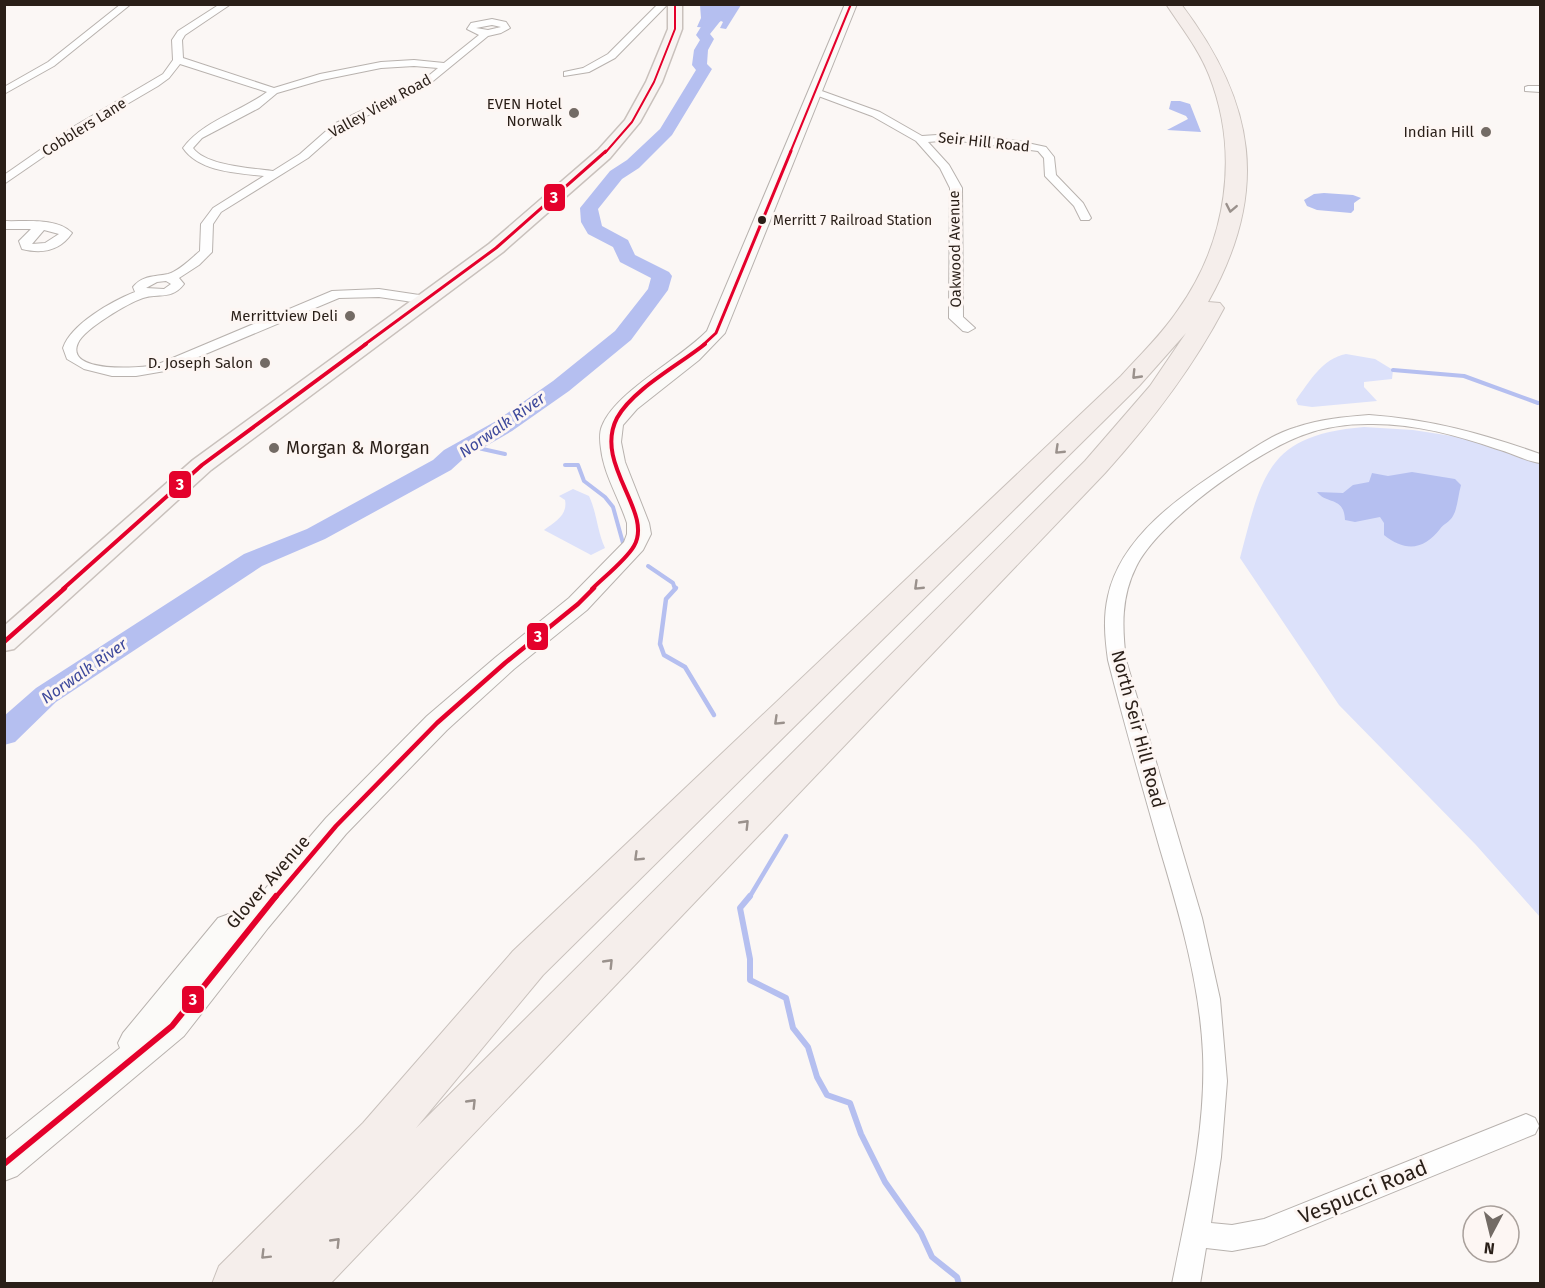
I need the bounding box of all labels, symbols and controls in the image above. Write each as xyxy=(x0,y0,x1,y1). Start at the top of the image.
street label: Valley View Road xyxy=(326,70,434,142)
street label: Cobblers Lane xyxy=(38,94,130,160)
place label: EVEN Hotel Norwalk xyxy=(487,95,563,130)
marker: EVEN Hotel Norwalk xyxy=(567,106,581,120)
place label: Indian Hill xyxy=(1403,123,1475,141)
marker: Indian Hill xyxy=(1479,125,1493,139)
street label: Seir Hill Road xyxy=(937,128,1031,156)
line badge: 3 xyxy=(543,183,566,212)
text: 3 xyxy=(549,188,558,207)
street label: Oakwood Avenue xyxy=(945,190,965,308)
one-way arrow xyxy=(1226,203,1239,213)
place label: Merritt 7 Railroad Station xyxy=(773,212,932,229)
marker: Merritt 7 Railroad Station xyxy=(756,214,768,226)
place label: Merrittview Deli xyxy=(231,307,338,325)
marker: Merrittview Deli xyxy=(343,309,357,323)
place label: D. Joseph Salon xyxy=(148,354,253,372)
marker: D. Joseph Salon xyxy=(258,356,272,370)
one-way arrow xyxy=(1132,368,1143,378)
water label: Norwalk River xyxy=(455,388,549,462)
place label: Morgan & Morgan xyxy=(286,437,430,459)
marker: Morgan & Morgan xyxy=(267,441,281,455)
one-way arrow xyxy=(1055,443,1065,454)
line badge: 3 xyxy=(168,470,192,499)
text: 3 xyxy=(175,475,184,494)
one-way arrow xyxy=(915,578,926,589)
line badge: 3 xyxy=(526,622,549,651)
text: 3 xyxy=(533,627,542,646)
water label: Norwalk River xyxy=(37,634,131,708)
street label: North Seir Hill Road xyxy=(1106,648,1170,810)
one-way arrow xyxy=(775,714,786,725)
one-way arrow xyxy=(738,821,749,832)
street label: Glover Avenue xyxy=(221,831,315,933)
one-way arrow xyxy=(635,850,645,861)
one-way arrow xyxy=(601,960,612,971)
line badge: 3 xyxy=(181,985,205,1014)
text: 3 xyxy=(188,990,197,1009)
one-way arrow xyxy=(465,1099,476,1109)
street label: Vespucci Road xyxy=(1295,1154,1431,1230)
north arrow xyxy=(1461,1204,1521,1264)
one-way arrow xyxy=(328,1238,339,1249)
text: N xyxy=(1483,1238,1496,1258)
one-way arrow xyxy=(262,1248,273,1259)

